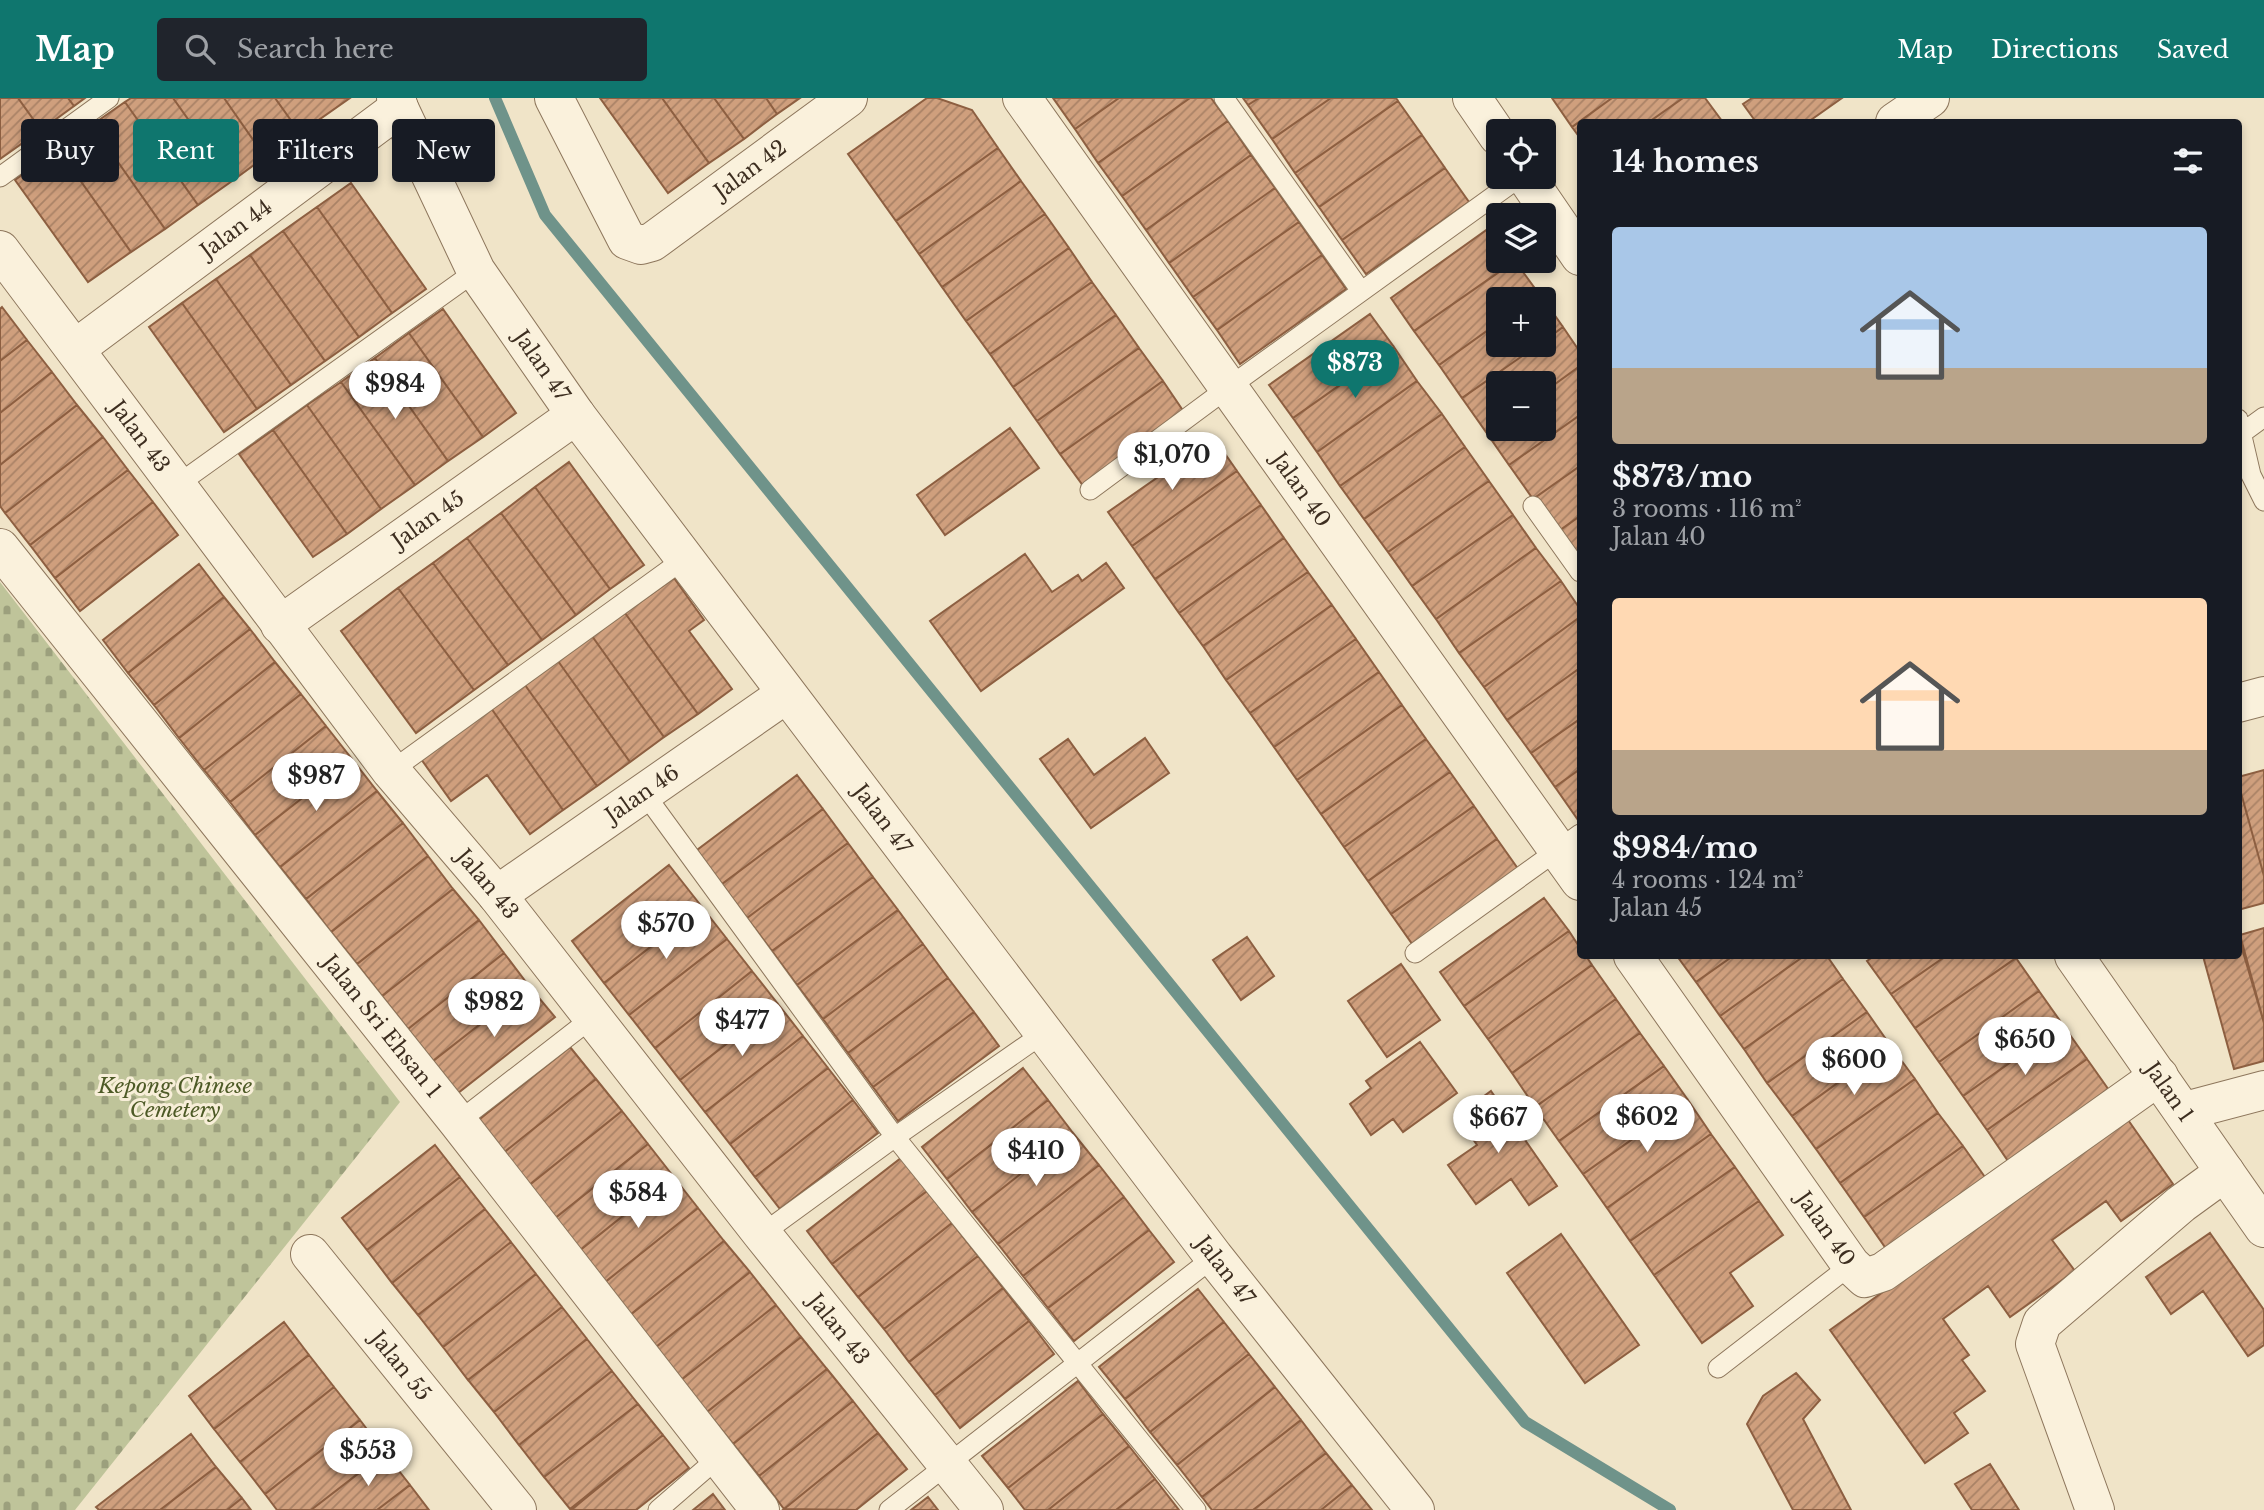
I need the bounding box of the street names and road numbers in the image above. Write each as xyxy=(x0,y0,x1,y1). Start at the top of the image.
street label: Jalan 42 xyxy=(707,135,792,207)
street label: Jalan 44 xyxy=(193,194,277,266)
street label: Jalan 47 xyxy=(506,323,576,407)
street label: Jalan 43 xyxy=(103,393,175,478)
street label: Jalan 40 xyxy=(1264,445,1337,532)
street label: Jalan 45 xyxy=(385,485,470,556)
street label: Jalan 46 xyxy=(598,759,684,830)
street label: Jalan 47 xyxy=(846,777,917,860)
street label: Jalan 43 xyxy=(449,842,524,924)
street label: Jalan Sri Ehsan 1 xyxy=(315,947,447,1103)
street label: Jalan 1 xyxy=(2137,1054,2199,1127)
street label: Jalan 40 xyxy=(1789,1184,1861,1271)
street label: Jalan 47 xyxy=(1188,1228,1261,1311)
street label: Jalan 43 xyxy=(800,1286,875,1370)
street label: Jalan 55 xyxy=(363,1324,436,1406)

